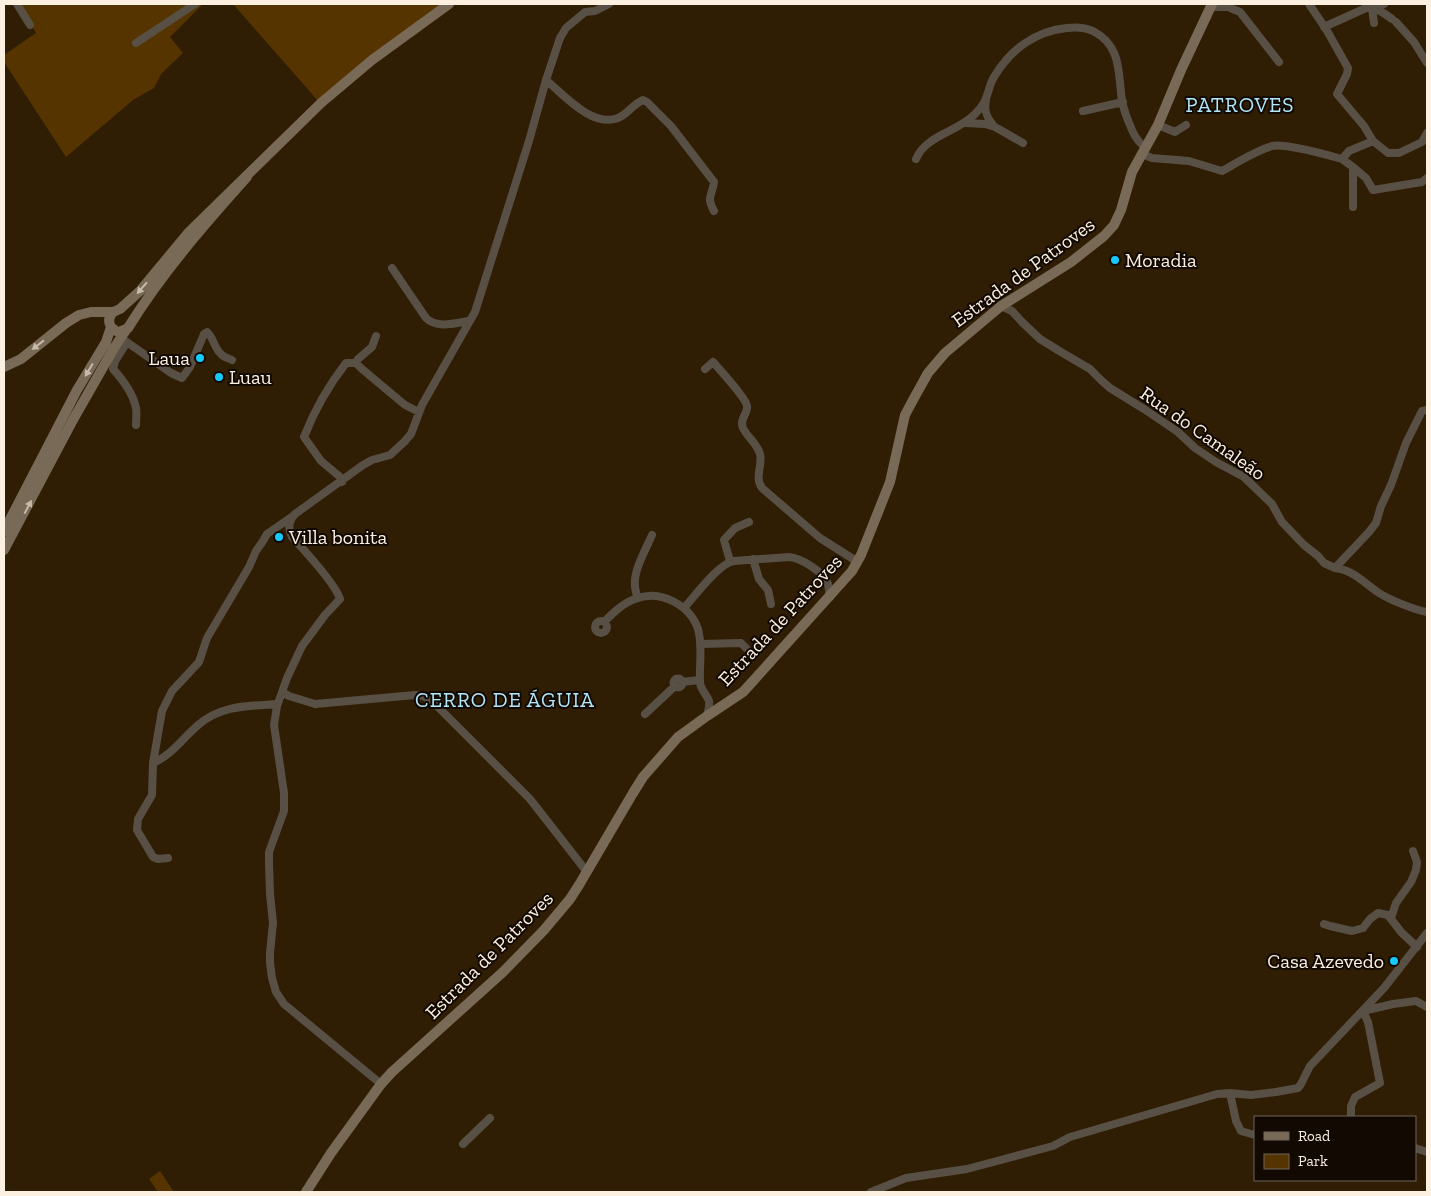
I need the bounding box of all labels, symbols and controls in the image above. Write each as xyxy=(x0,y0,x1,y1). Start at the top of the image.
district label: PATROVES xyxy=(1185,92,1295,117)
street label: Estrada de Patroves xyxy=(947,212,1099,332)
place label: Moradia xyxy=(1125,248,1197,272)
marker: Moradia xyxy=(1109,254,1121,266)
one-way arrow xyxy=(136,282,147,295)
one-way arrow xyxy=(32,340,45,351)
place label: Laua xyxy=(149,346,190,370)
marker: Laua xyxy=(194,352,206,364)
one-way arrow xyxy=(85,363,93,378)
place label: Luau xyxy=(229,365,272,389)
marker: Luau xyxy=(213,371,225,383)
street label: Rua do Camaleão xyxy=(1136,381,1270,485)
one-way arrow xyxy=(23,500,32,514)
place label: Villa bonita xyxy=(288,525,387,549)
marker: Villa bonita xyxy=(273,531,285,543)
street label: Estrada de Patroves xyxy=(713,549,847,691)
district label: CERRO DE ÁGUIA xyxy=(415,687,595,712)
street label: Estrada de Patroves xyxy=(420,886,558,1024)
place label: Casa Azevedo xyxy=(1267,949,1384,973)
marker: Casa Azevedo xyxy=(1388,955,1400,967)
legend xyxy=(1254,1116,1416,1181)
text: Road xyxy=(1298,1127,1331,1145)
text: Park xyxy=(1298,1152,1328,1170)

